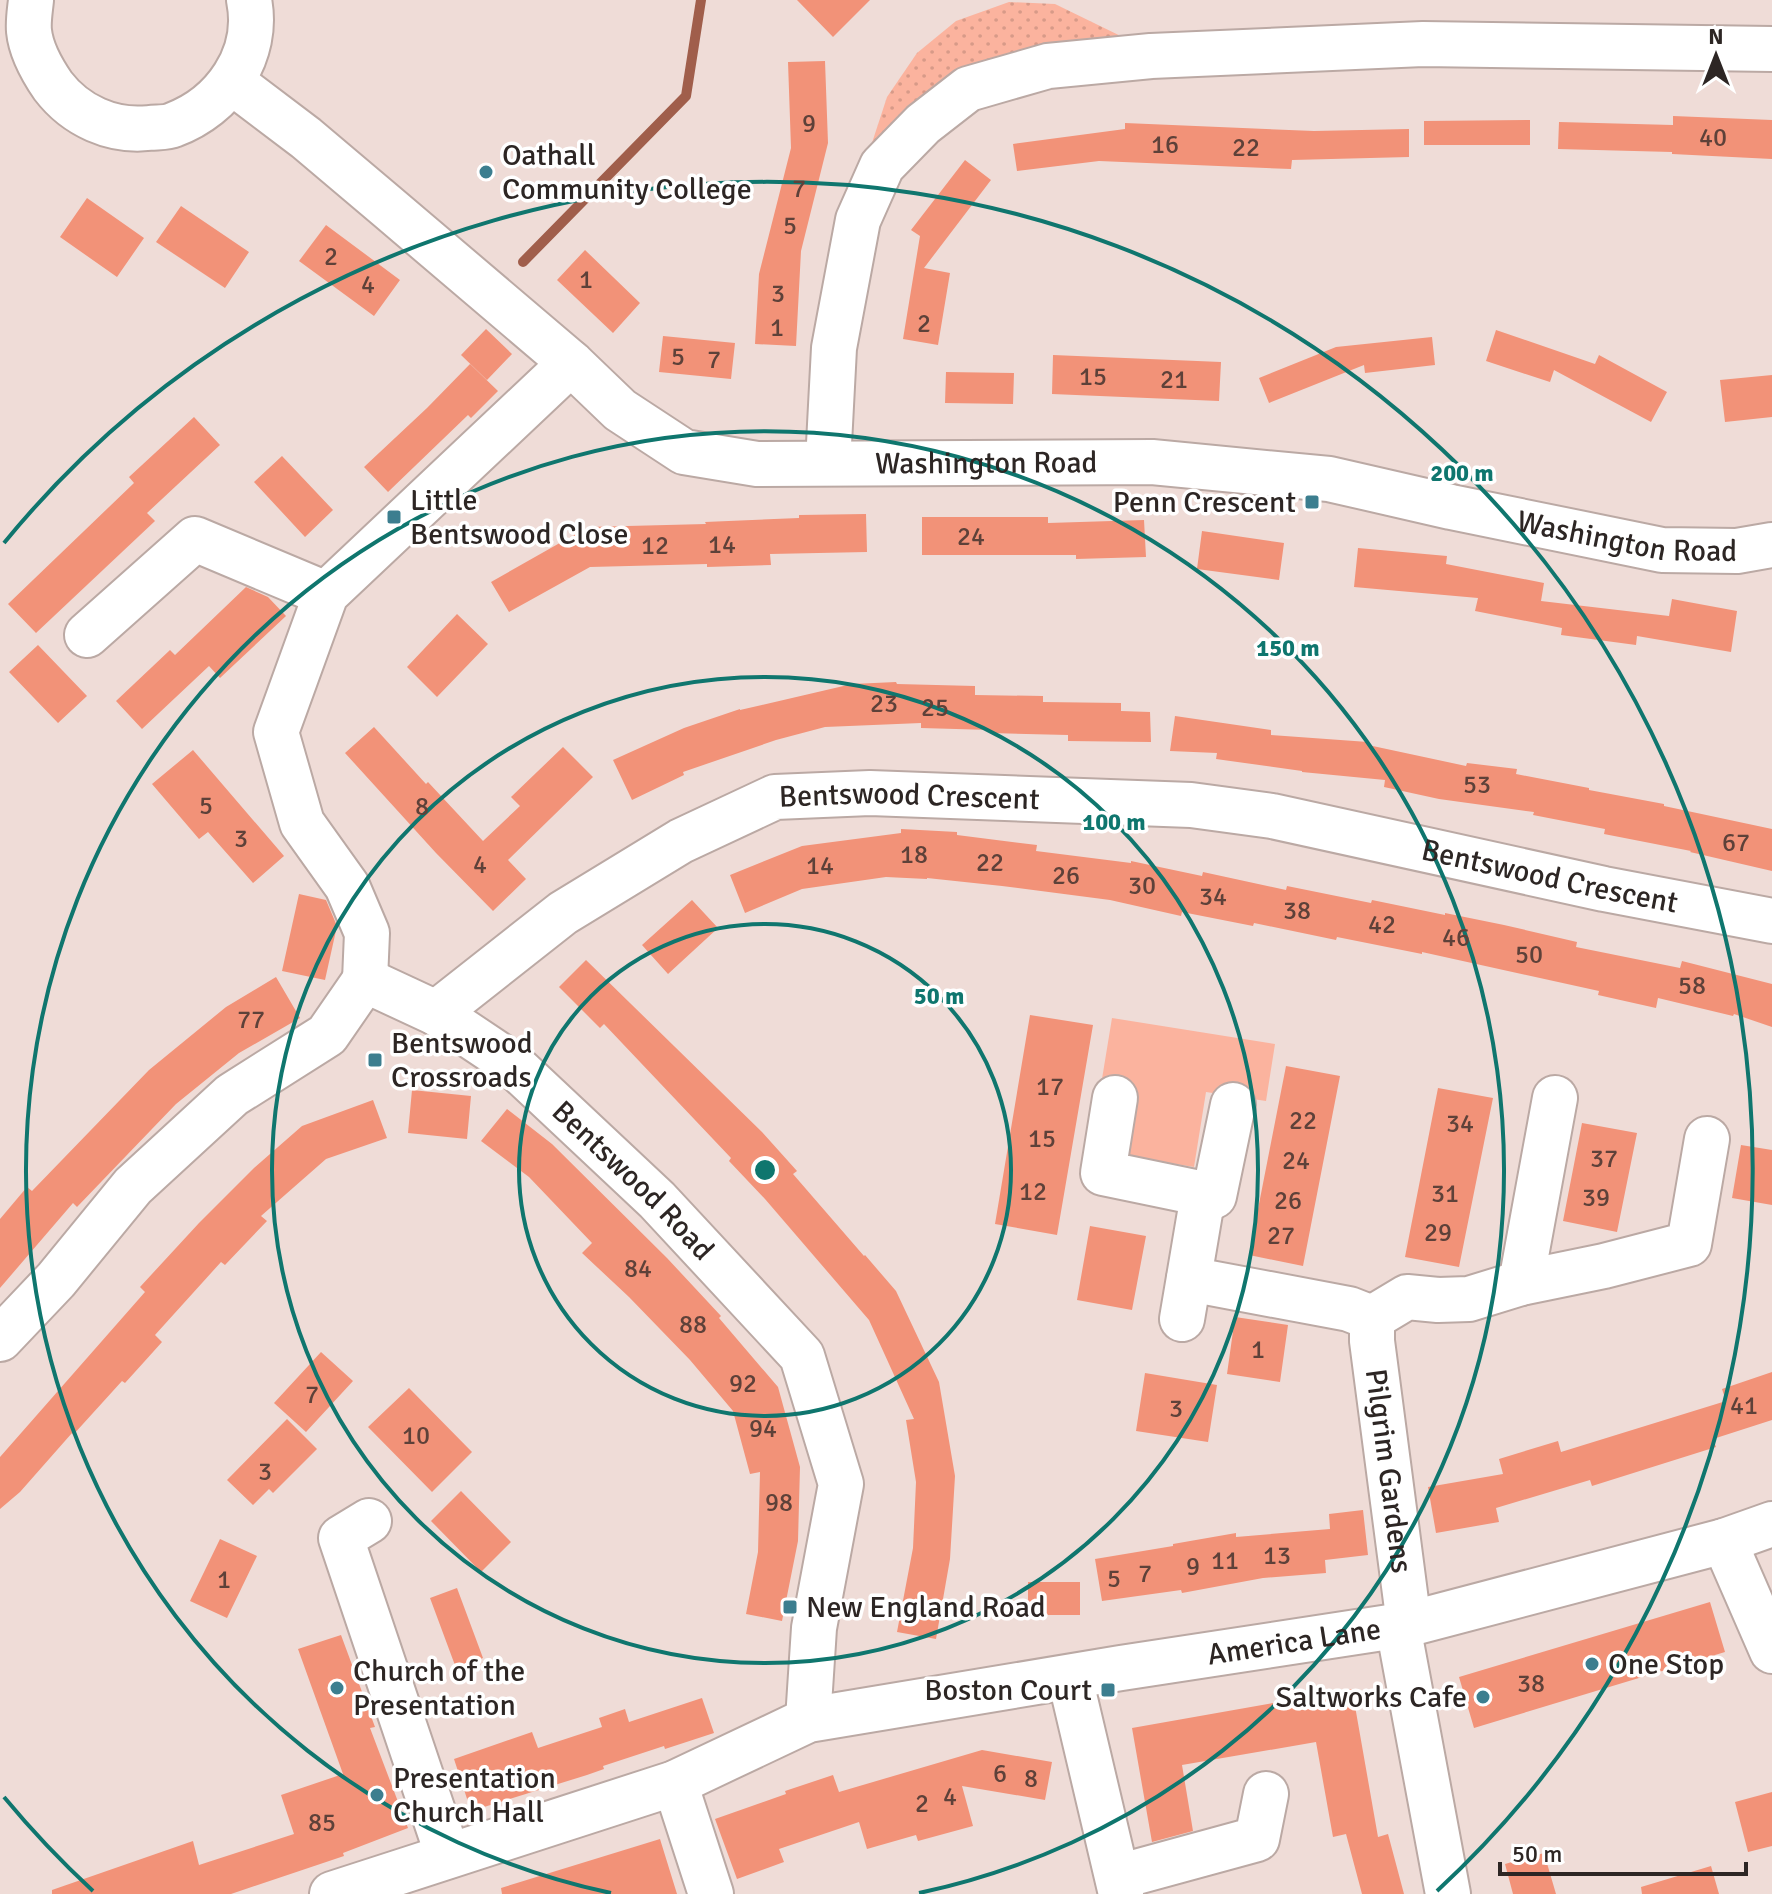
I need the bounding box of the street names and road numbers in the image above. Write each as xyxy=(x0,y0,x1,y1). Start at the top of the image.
street label: Washington Road xyxy=(875,444,1097,482)
street label: Washington Road xyxy=(1514,503,1737,570)
street label: Bentswood Crescent xyxy=(778,775,1040,818)
street label: Bentswood Crescent xyxy=(1418,831,1681,922)
street label: Bentswood Road xyxy=(544,1093,722,1268)
street label: Pilgrim Gardens xyxy=(1357,1367,1420,1575)
street label: America Lane xyxy=(1205,1611,1383,1674)

